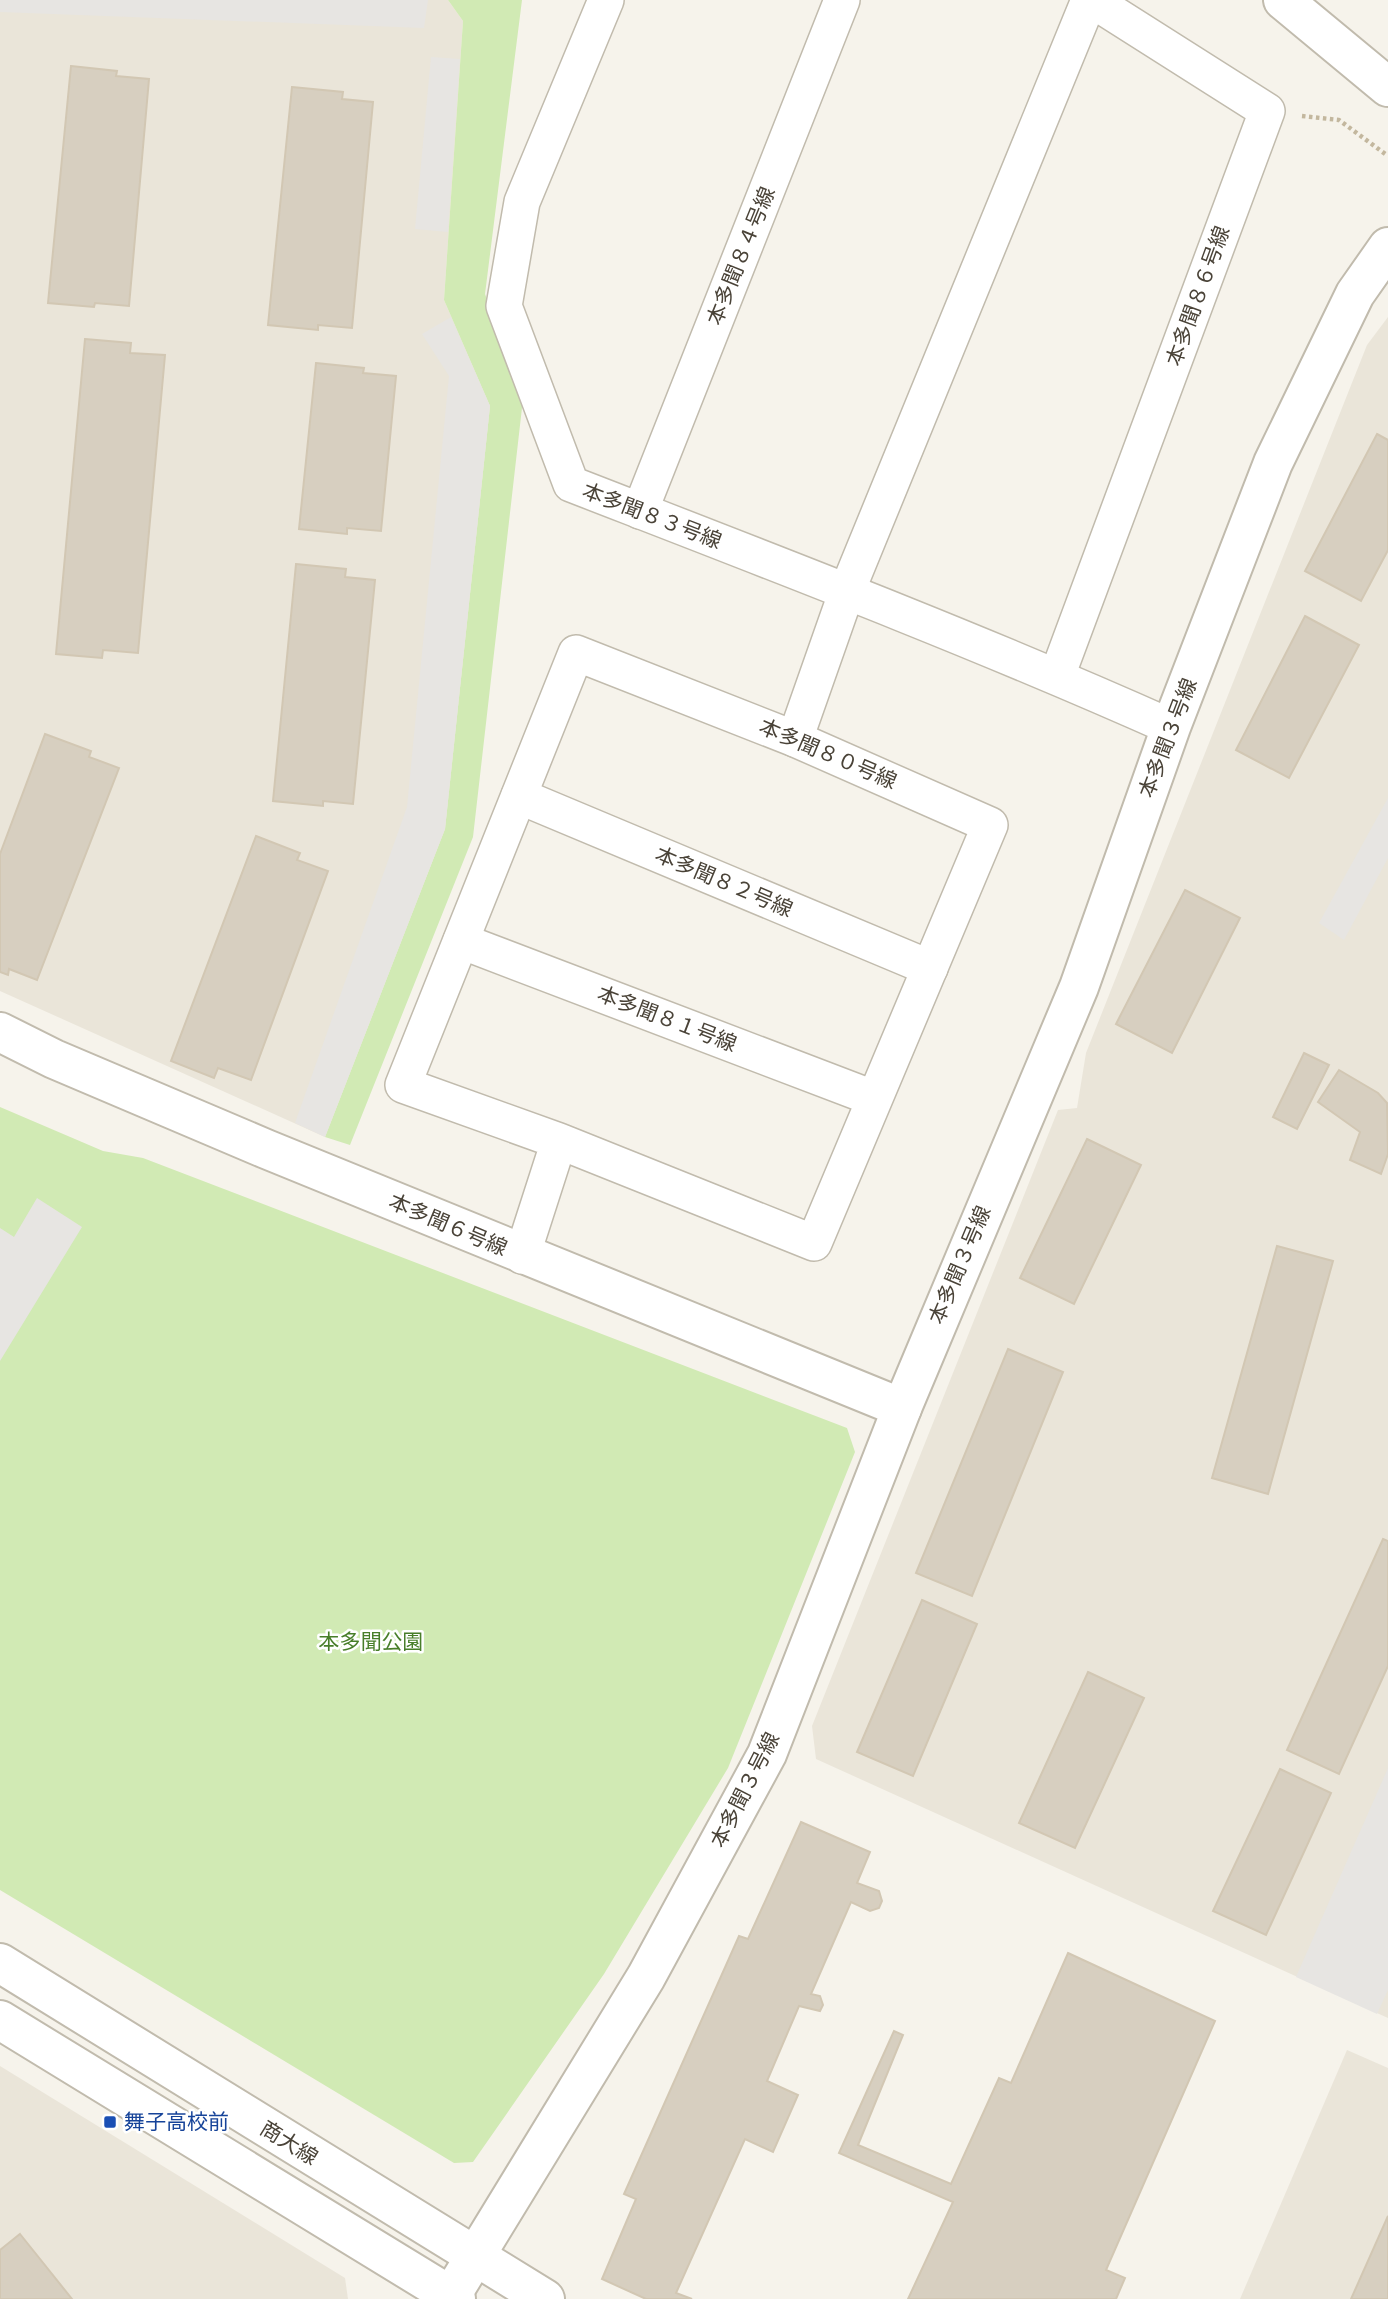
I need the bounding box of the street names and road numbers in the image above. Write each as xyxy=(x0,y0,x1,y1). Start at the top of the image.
street label: 本多聞８４号線 xyxy=(700,182,781,329)
street label: 本多聞８６号線 xyxy=(1159,222,1235,370)
street label: 本多聞８３号線 xyxy=(579,476,726,554)
street label: 本多聞３号線 xyxy=(1131,674,1203,801)
street label: 本多聞８０号線 xyxy=(755,711,902,795)
street label: 本多聞８２号線 xyxy=(651,839,798,923)
street label: 本多聞８１号線 xyxy=(594,979,741,1057)
street label: 本多聞６号線 xyxy=(385,1187,512,1262)
street label: 本多聞３号線 xyxy=(922,1201,997,1328)
street label: 本多聞３号線 xyxy=(703,1727,785,1852)
street label: 商大線 xyxy=(255,2114,324,2171)

